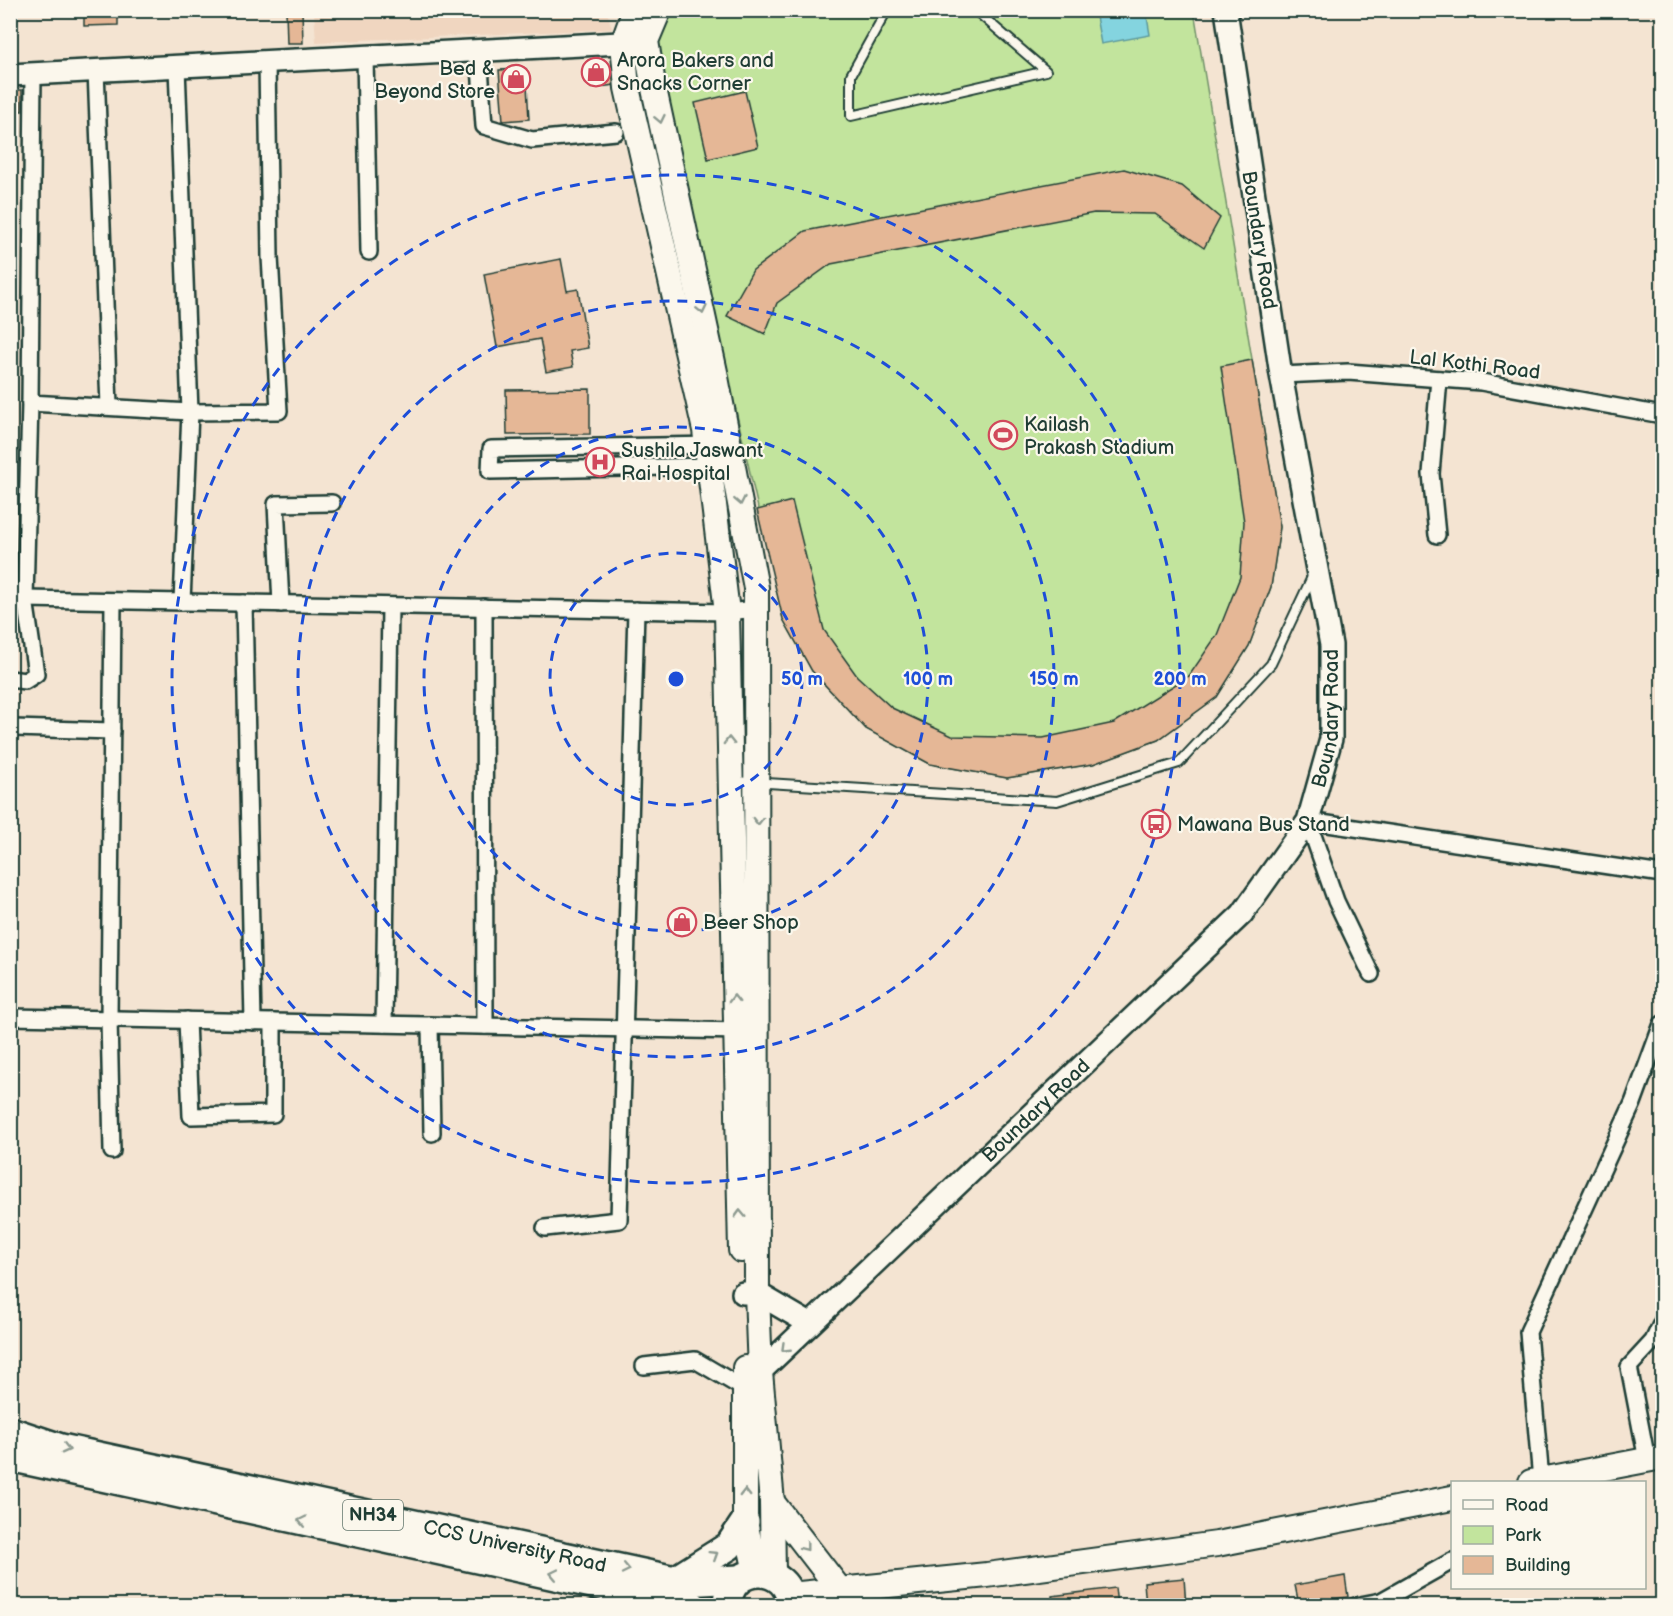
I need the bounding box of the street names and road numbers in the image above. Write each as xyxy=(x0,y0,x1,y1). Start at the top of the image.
street label: Boundary Road xyxy=(1236,169,1282,311)
street label: Lal Kothi Road xyxy=(1408,345,1542,385)
street label: Boundary Road xyxy=(1307,649,1344,791)
street label: Boundary Road xyxy=(977,1054,1095,1168)
road number: NH34 xyxy=(343,1500,403,1530)
street label: CCS University Road xyxy=(421,1515,608,1578)

